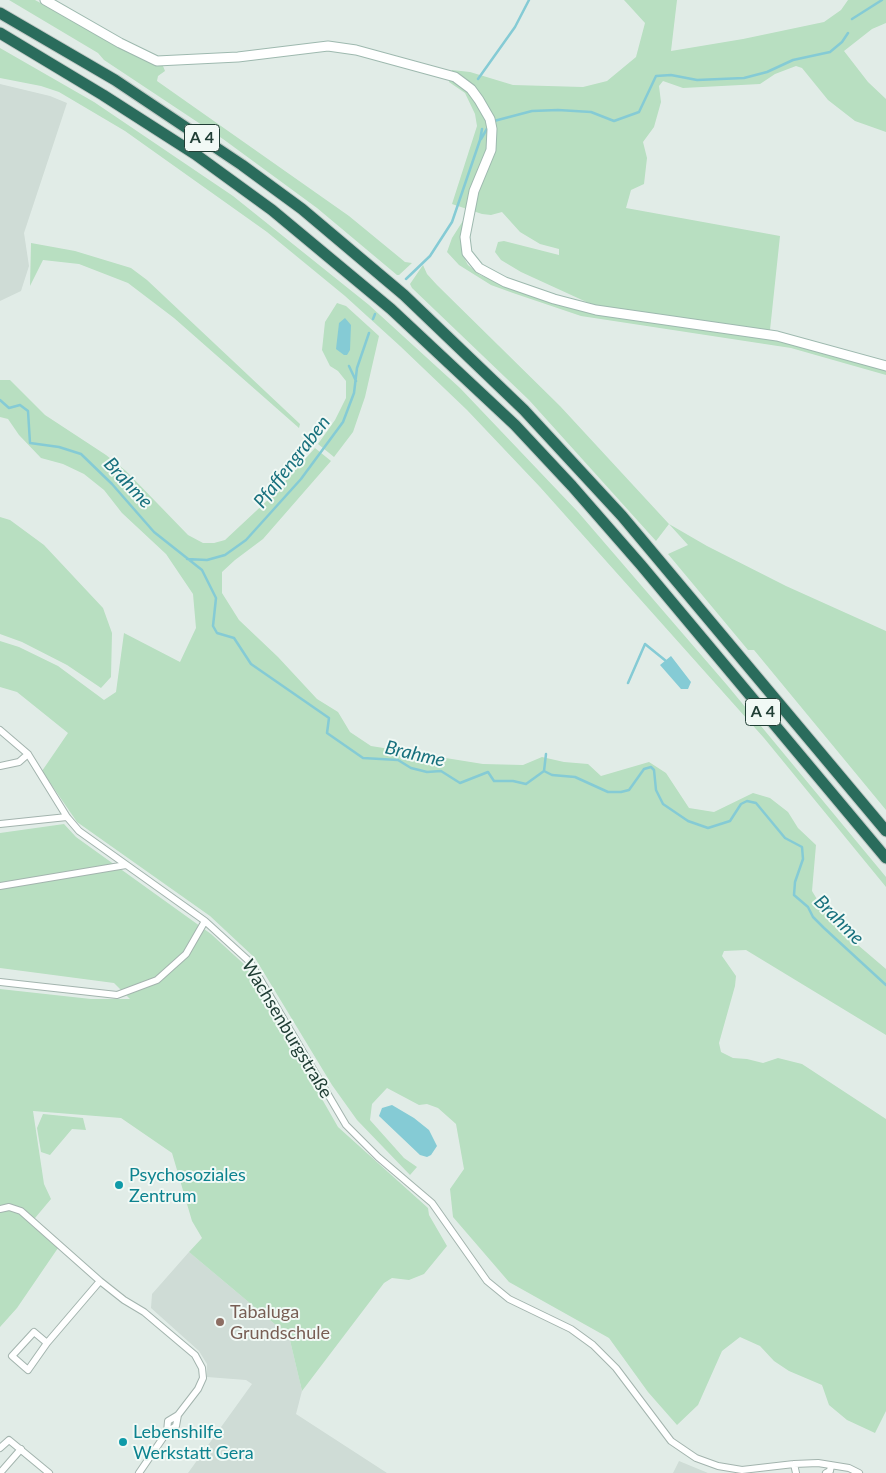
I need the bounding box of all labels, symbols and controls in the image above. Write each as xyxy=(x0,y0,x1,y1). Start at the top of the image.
road number: A 4 xyxy=(184,125,220,152)
water label: Pfaffengraben xyxy=(249,411,335,513)
water label: Brahme xyxy=(99,453,157,513)
road number: A 4 xyxy=(746,699,780,726)
water label: Brahme xyxy=(383,736,447,772)
water label: Brahme xyxy=(809,890,869,950)
street label: Wachsenburgstraße xyxy=(237,956,337,1102)
place label: Psychosoziales Zentrum xyxy=(129,1164,246,1206)
marker: Psychosoziales Zentrum xyxy=(113,1179,125,1191)
place label: Tabaluga Grundschule xyxy=(230,1301,330,1344)
marker: Tabaluga Grundschule xyxy=(214,1316,226,1328)
place label: Lebenshilfe Werkstatt Gera xyxy=(133,1421,254,1464)
marker: Lebenshilfe Werkstatt Gera xyxy=(117,1436,129,1448)

